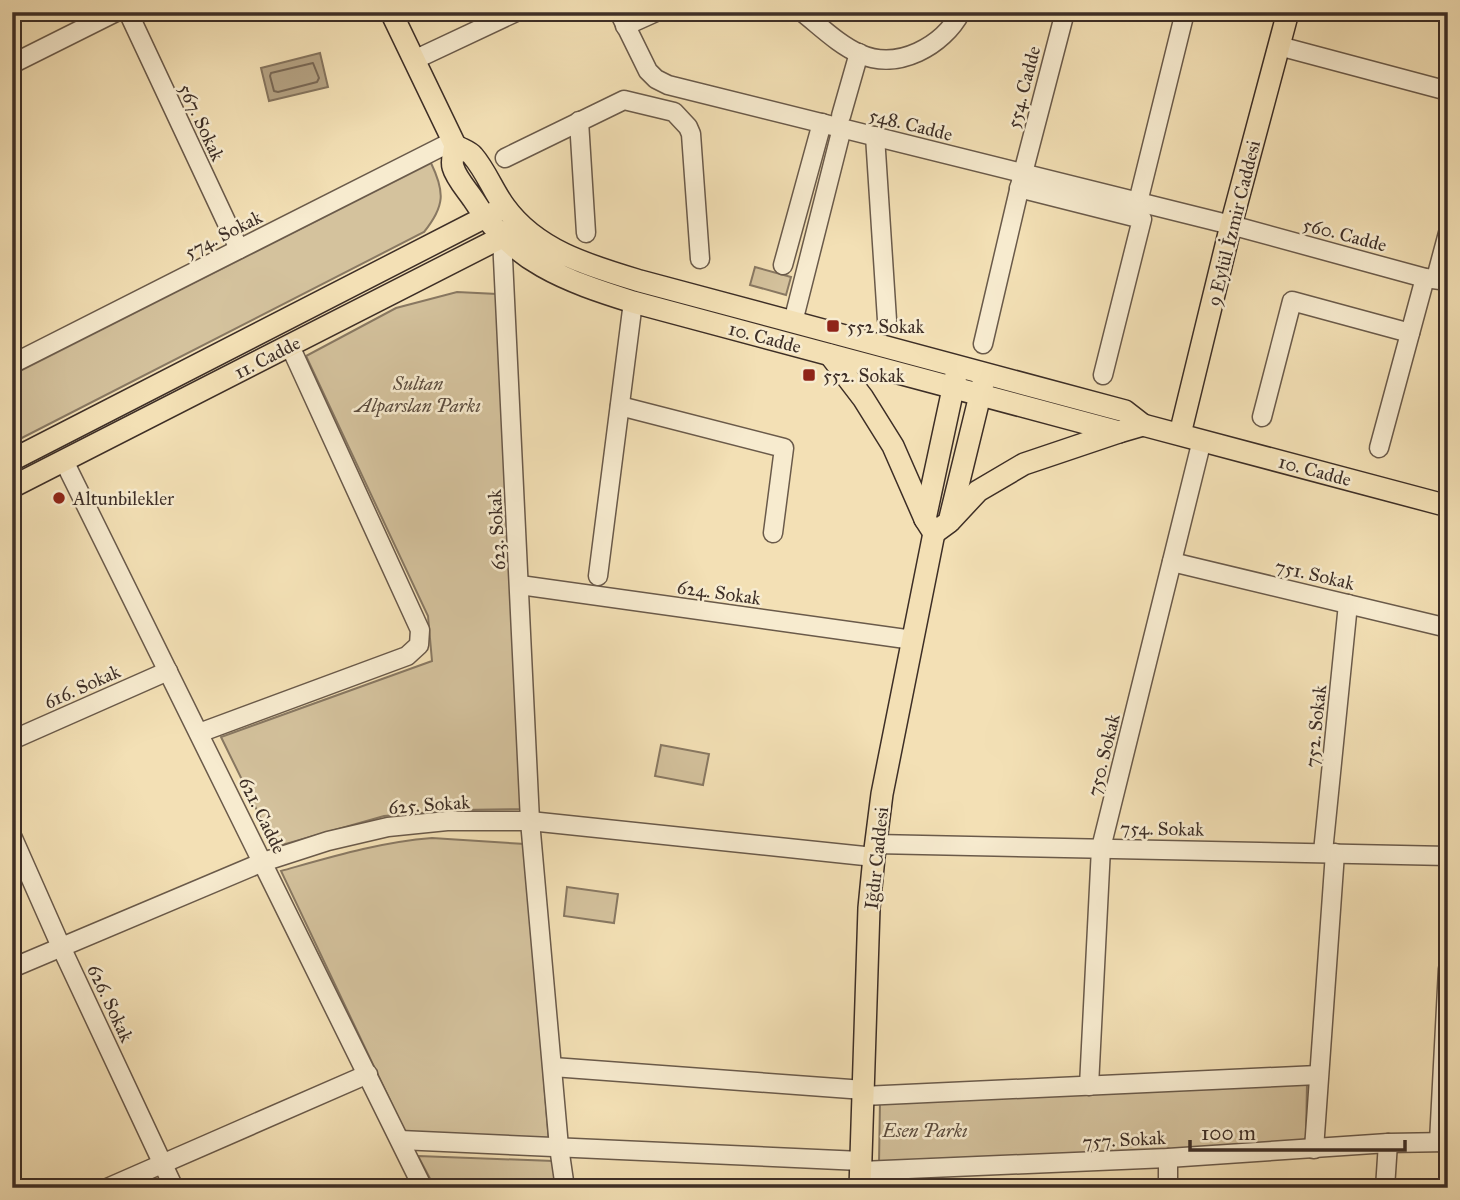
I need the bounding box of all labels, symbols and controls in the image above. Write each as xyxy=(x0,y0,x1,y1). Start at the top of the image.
street label: 554. Cadde xyxy=(1001,43,1046,131)
street label: 567. Sokak xyxy=(174,80,230,165)
street label: 548. Cadde xyxy=(867,103,955,146)
street label: 9 Eylül İzmir Caddesi xyxy=(1202,138,1265,308)
street label: 574. Sokak xyxy=(181,205,266,264)
street label: 560. Cadde xyxy=(1301,212,1389,257)
place label: 552 Sokak xyxy=(847,315,925,338)
street label: 10. Cadde xyxy=(726,317,804,358)
marker: 552 Sokak xyxy=(825,318,841,334)
street label: 11. Cadde xyxy=(230,331,304,384)
place label: 552. Sokak xyxy=(823,364,905,387)
marker: 552. Sokak xyxy=(801,367,817,383)
park label: Sultan Alparslan Parkı xyxy=(353,372,481,418)
street label: 10. Cadde xyxy=(1276,450,1354,491)
place label: Altunbilekler xyxy=(72,487,175,510)
street label: 623. Sokak xyxy=(483,489,510,571)
marker: Altunbilekler xyxy=(51,490,67,506)
street label: 751. Sokak xyxy=(1273,554,1357,595)
street label: 624. Sokak xyxy=(676,575,762,610)
street label: 616. Sokak xyxy=(40,659,124,713)
street label: 752. Sokak xyxy=(1300,683,1331,769)
street label: 750. Sokak xyxy=(1082,711,1125,799)
street label: 621. Cadde xyxy=(234,773,291,857)
street label: 625. Sokak xyxy=(388,790,471,819)
street label: Iğdır Caddesi xyxy=(860,806,894,911)
street label: 754. Sokak xyxy=(1120,816,1204,841)
street label: 626. Sokak xyxy=(83,961,139,1046)
scale bar xyxy=(1190,1109,1406,1153)
park label: Esen Parkı xyxy=(881,1119,968,1142)
text: 100 m xyxy=(1201,1120,1256,1146)
street label: 757. Sokak xyxy=(1082,1126,1166,1153)

